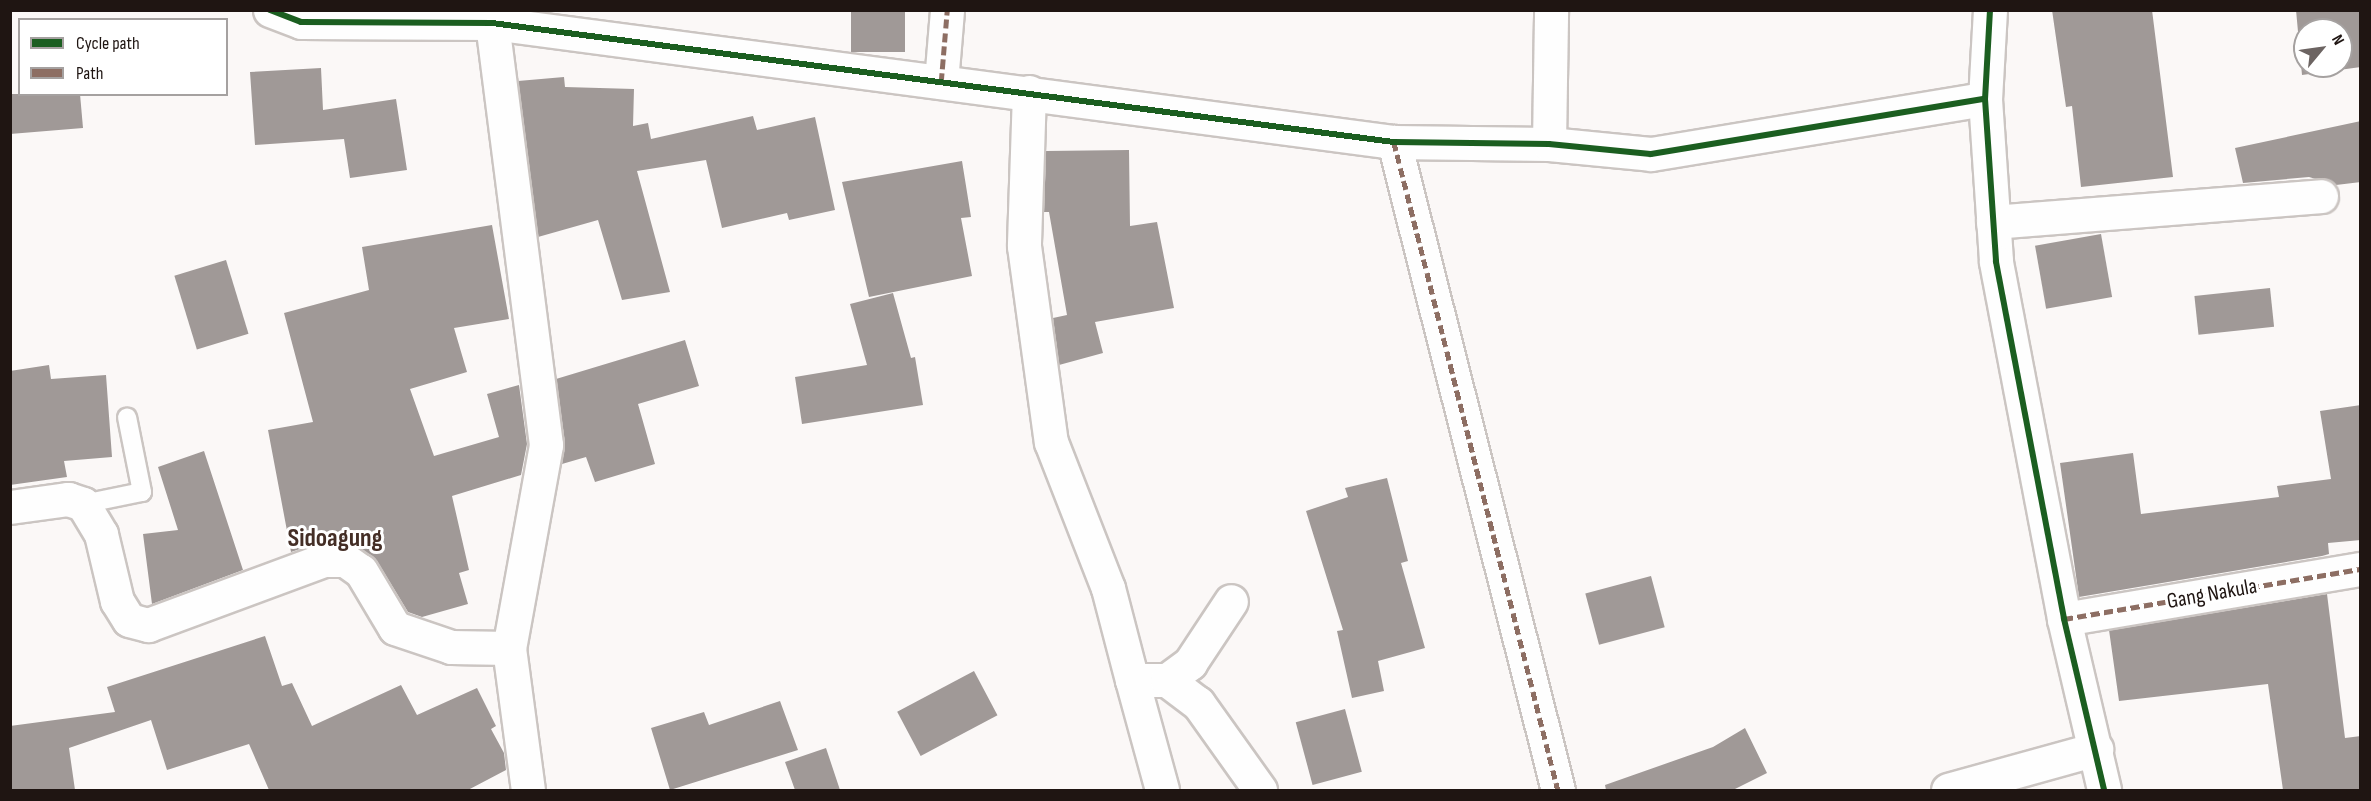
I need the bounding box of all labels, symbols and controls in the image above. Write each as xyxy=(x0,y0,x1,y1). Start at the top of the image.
legend xyxy=(18,18,228,96)
north arrow xyxy=(2293,18,2353,78)
text: N xyxy=(2327,32,2348,48)
text: Cycle path xyxy=(76,33,140,54)
text: Path xyxy=(76,63,104,84)
district label: Sidoagung xyxy=(287,523,383,555)
street label: Gang Nakula xyxy=(2165,573,2259,615)

